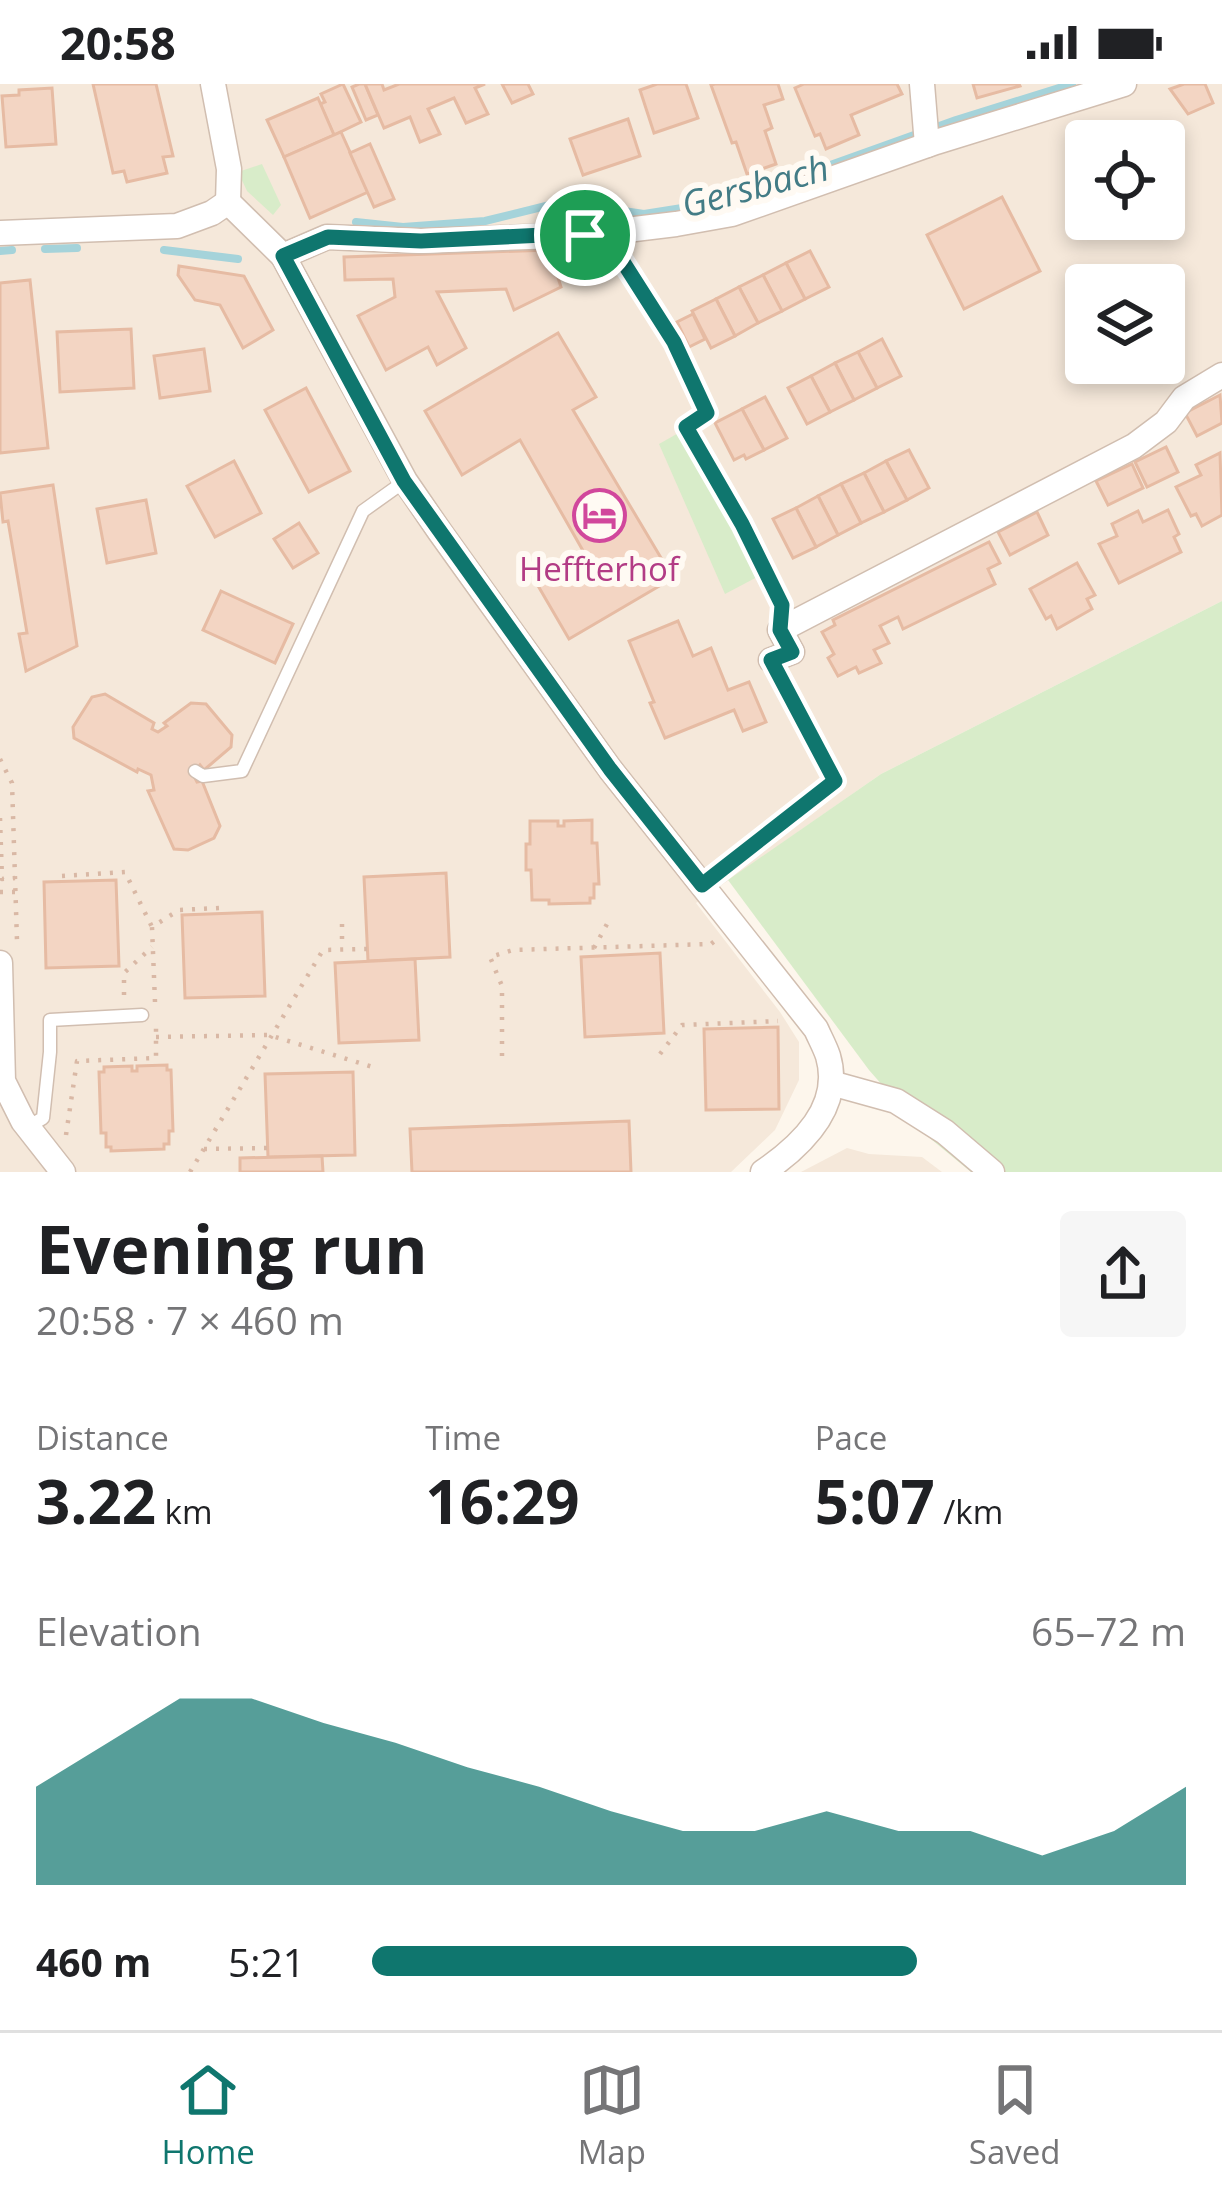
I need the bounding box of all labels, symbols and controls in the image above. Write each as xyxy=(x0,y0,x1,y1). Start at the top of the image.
text: 20:58 xyxy=(60,12,176,73)
map controls xyxy=(1065,120,1185,384)
button: locate xyxy=(1065,120,1185,240)
water label: Gersbach xyxy=(676,142,834,229)
pin xyxy=(534,184,636,286)
icon: arrive xyxy=(552,202,618,268)
button: layers xyxy=(1065,264,1185,384)
hotel icon: Heffterhof xyxy=(571,487,627,543)
place label: Heffterhof xyxy=(519,546,681,591)
text: Evening run xyxy=(36,1203,428,1293)
button: share xyxy=(1060,1211,1186,1337)
text: 20:58 · 7 × 460 m xyxy=(36,1293,344,1346)
text: Distance xyxy=(36,1415,169,1460)
text: Time xyxy=(425,1415,501,1460)
text: Pace xyxy=(815,1415,887,1460)
text: 3.22 xyxy=(36,1460,156,1542)
text: 16:29 xyxy=(425,1460,580,1542)
text: 5:07 xyxy=(815,1460,935,1542)
text: km xyxy=(156,1489,213,1534)
text: /km xyxy=(935,1489,1003,1534)
text: Elevation xyxy=(36,1604,202,1657)
text: 65–72 m xyxy=(1031,1604,1186,1657)
text: 460 m xyxy=(36,1935,151,1988)
text: 5:21 xyxy=(228,1935,305,1988)
tab: Home xyxy=(161,2057,255,2174)
tab: Map xyxy=(578,2057,646,2174)
tab: Saved xyxy=(969,2057,1061,2174)

